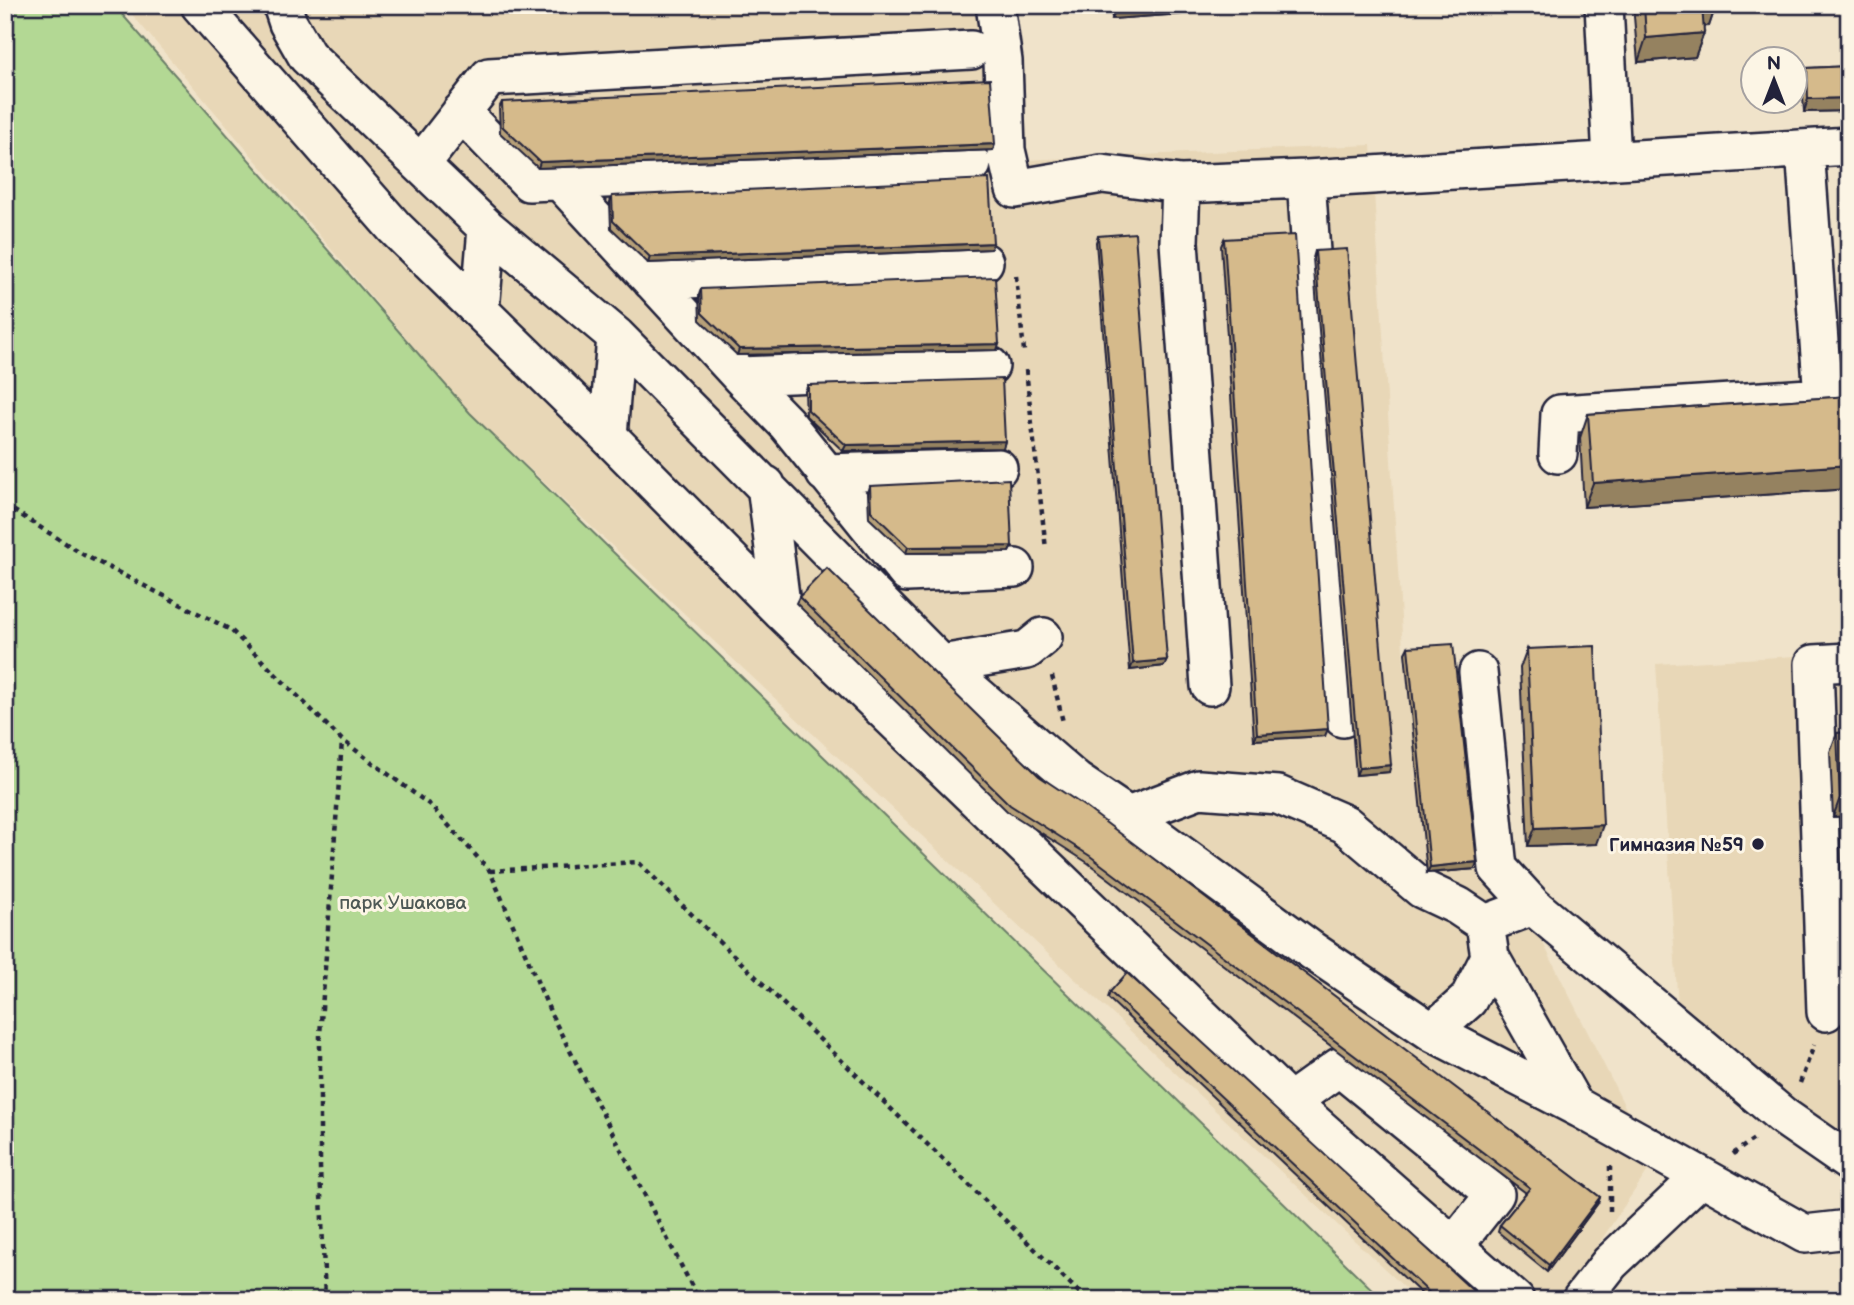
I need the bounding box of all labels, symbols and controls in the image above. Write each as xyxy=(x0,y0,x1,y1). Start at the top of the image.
north arrow xyxy=(1738,46,1808,116)
text: N xyxy=(1767,53,1781,76)
place label: Гимназия №59 xyxy=(1609,834,1744,857)
marker: Гимназия №59 xyxy=(1750,836,1766,852)
park label: парк Ушакова xyxy=(339,892,467,915)

